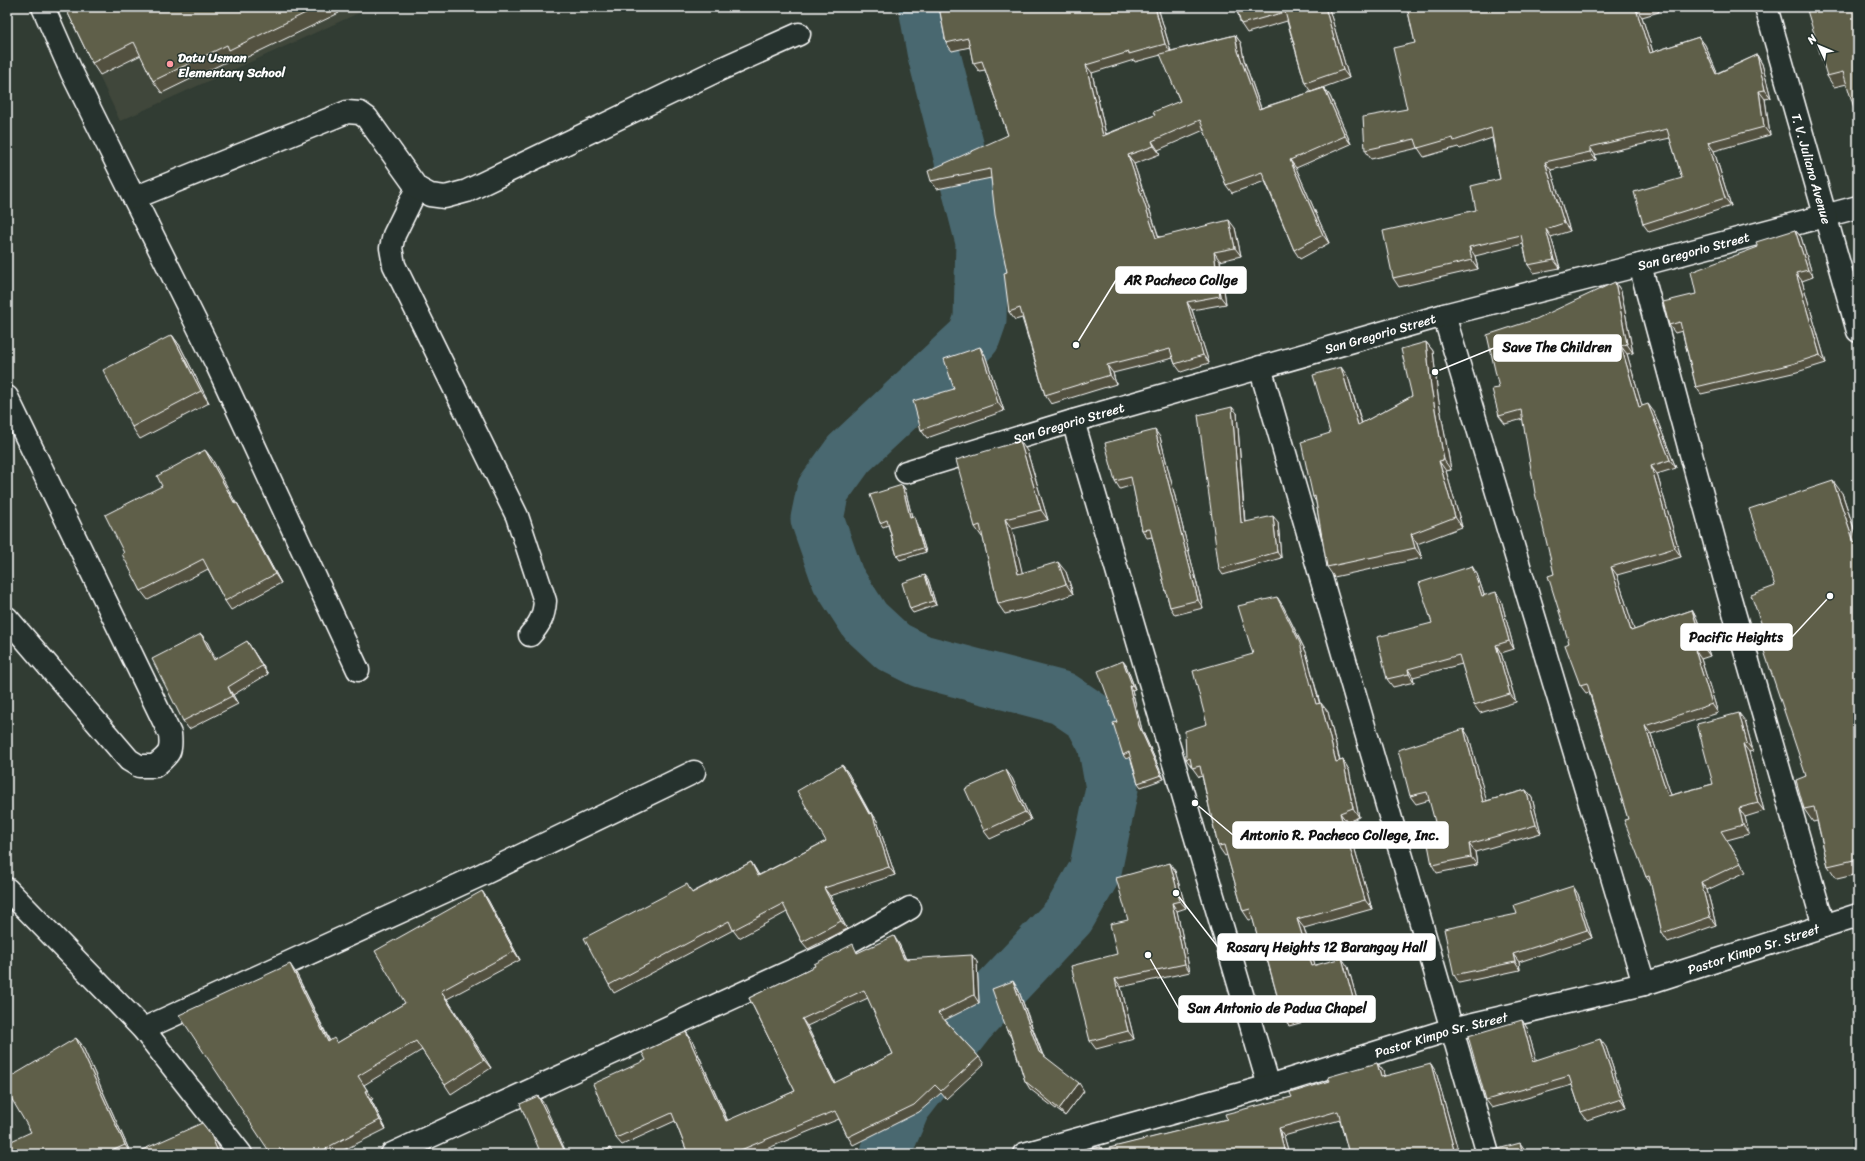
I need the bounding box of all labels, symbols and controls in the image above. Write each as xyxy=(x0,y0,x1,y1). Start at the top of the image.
north arrow xyxy=(1799,26,1839,66)
text: N xyxy=(1802,30,1822,49)
place label: Datu Usman Elementary School xyxy=(178,46,287,84)
marker: Datu Usman Elementary School xyxy=(165,59,175,69)
street label: T. V. Juliano Avenue xyxy=(1785,111,1839,227)
street label: San Gregorio Street xyxy=(1635,225,1752,277)
callout: AR Pacheco Collge xyxy=(1116,267,1246,293)
text: AR Pacheco Collge xyxy=(1123,268,1239,293)
street label: San Gregorio Street xyxy=(1322,306,1439,360)
callout: Save The Children xyxy=(1494,335,1621,361)
text: Save The Children xyxy=(1501,335,1612,360)
street label: San Gregorio Street xyxy=(1010,395,1127,450)
callout: Pacific Heights xyxy=(1681,624,1792,650)
text: Pacific Heights xyxy=(1689,625,1783,650)
callout: Antonio R. Pacheco College, Inc. xyxy=(1233,822,1448,848)
text: Antonio R. Pacheco College, Inc. xyxy=(1239,823,1440,848)
street label: Pastor Kimpo Sr. Street xyxy=(1684,917,1823,981)
callout: Rosary Heights 12 Barangay Hall xyxy=(1218,934,1435,960)
text: Rosary Heights 12 Barangay Hall xyxy=(1226,935,1428,960)
callout: San Antonio de Padua Chapel xyxy=(1179,996,1375,1022)
text: San Antonio de Padua Chapel xyxy=(1186,996,1368,1021)
street label: Pastor Kimpo Sr. Street xyxy=(1372,1005,1511,1064)

